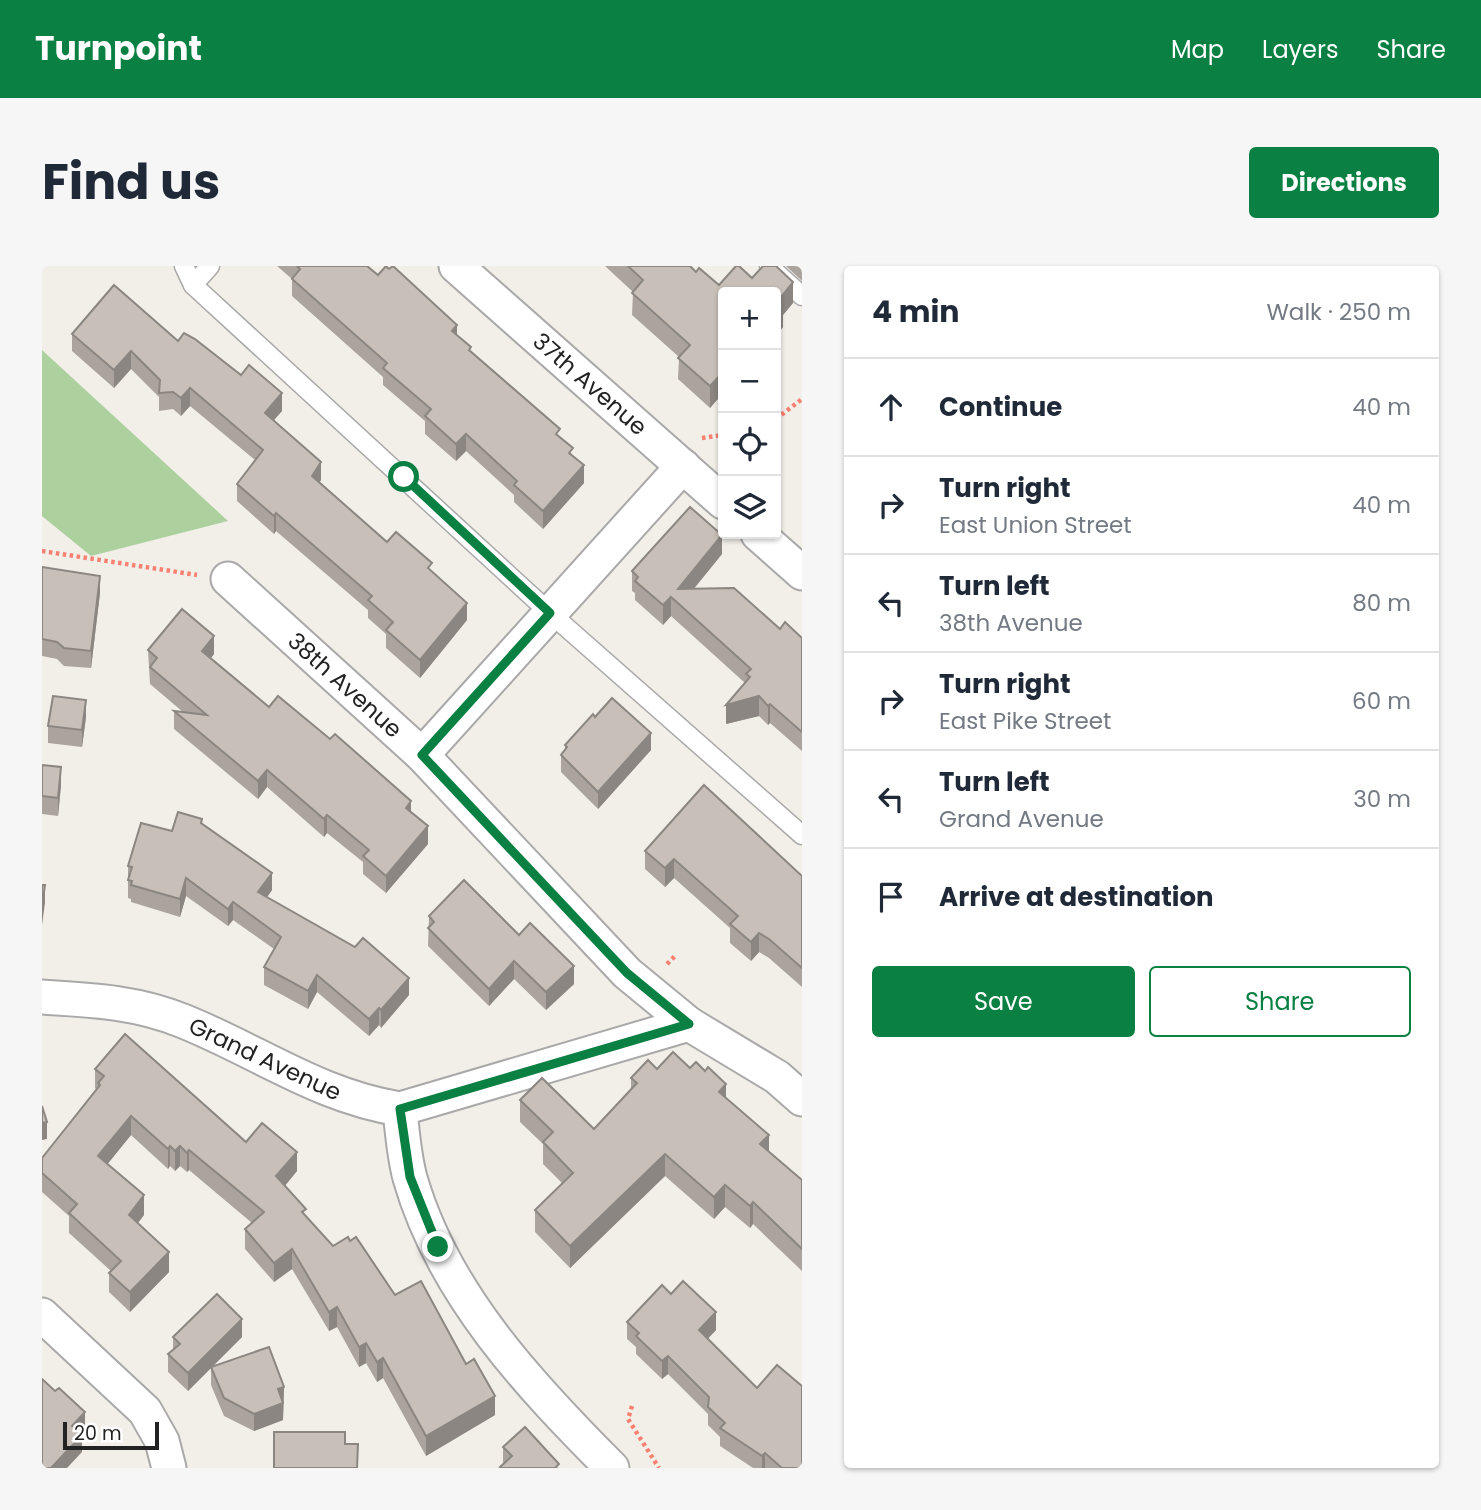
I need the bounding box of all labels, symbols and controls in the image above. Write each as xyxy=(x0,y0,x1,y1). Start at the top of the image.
text: Turnpoint xyxy=(35,25,202,72)
text: Map xyxy=(1171,33,1224,66)
text: Layers xyxy=(1262,33,1338,66)
text: Share xyxy=(1376,33,1446,66)
button: Directions xyxy=(1249,147,1439,218)
text: Find us xyxy=(42,148,220,216)
map controls xyxy=(718,287,781,539)
button: + xyxy=(718,287,781,350)
text: 4 min xyxy=(872,290,960,333)
text: Walk · 250 m xyxy=(1266,296,1411,328)
street label: 37th Avenue xyxy=(526,325,654,443)
button: − xyxy=(718,350,781,413)
icon: ahead xyxy=(872,388,910,426)
text: Continue xyxy=(939,389,1062,425)
text: 40 m xyxy=(1352,391,1411,423)
button: locate xyxy=(718,413,781,476)
route start xyxy=(388,461,419,492)
text: Turn right xyxy=(939,470,1071,506)
button: layers xyxy=(718,476,781,539)
icon: right xyxy=(872,486,910,524)
text: 40 m xyxy=(1352,489,1411,521)
text: East Union Street xyxy=(939,509,1132,541)
text: Turn left xyxy=(939,568,1050,604)
icon: left xyxy=(872,584,910,622)
text: 80 m xyxy=(1352,587,1411,619)
text: 38th Avenue xyxy=(939,607,1083,639)
street label: 38th Avenue xyxy=(281,625,409,745)
text: Turn right xyxy=(939,666,1071,702)
icon: right xyxy=(872,682,910,720)
text: 60 m xyxy=(1352,685,1411,717)
text: East Pike Street xyxy=(939,705,1111,737)
text: Turn left xyxy=(939,764,1050,800)
icon: left xyxy=(872,780,910,818)
text: 30 m xyxy=(1353,783,1411,815)
text: Grand Avenue xyxy=(939,803,1104,835)
icon: arrive xyxy=(872,878,910,916)
text: Arrive at destination xyxy=(939,879,1214,915)
button: Save xyxy=(872,966,1135,1037)
button: Share xyxy=(1149,966,1411,1037)
street label: Grand Avenue xyxy=(184,1010,346,1108)
route end xyxy=(422,1231,453,1262)
scale bar xyxy=(63,1419,159,1451)
text: 20 m xyxy=(74,1420,122,1447)

